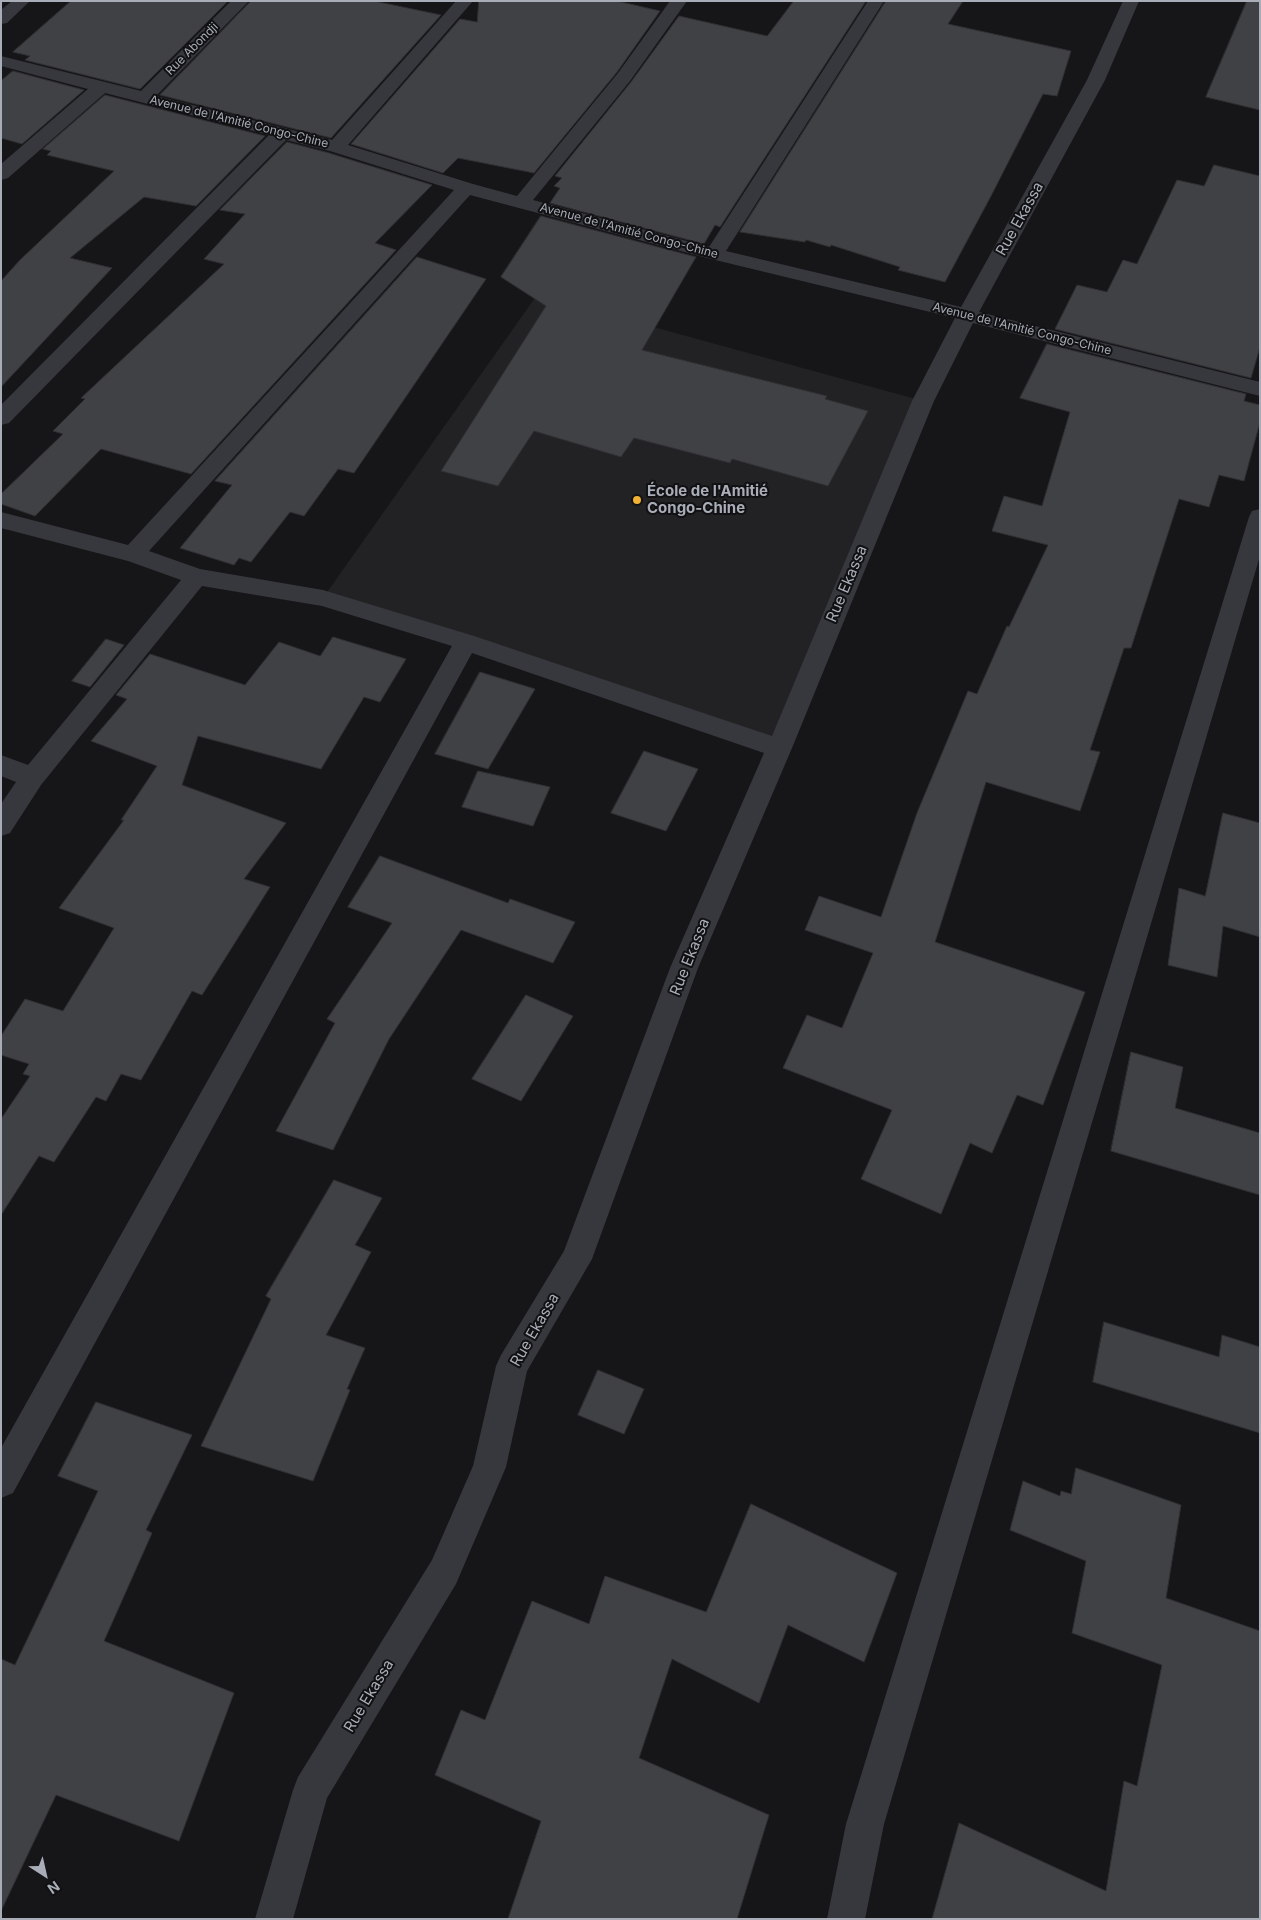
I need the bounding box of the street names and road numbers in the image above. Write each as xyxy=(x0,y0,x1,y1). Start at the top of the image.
street label: Rue Abondji xyxy=(163,20,221,78)
street label: Avenue de l'Amitié Congo-Chine xyxy=(148,93,330,151)
street label: Rue Ekassa xyxy=(992,179,1048,259)
street label: Avenue de l'Amitié Congo-Chine xyxy=(538,200,720,262)
street label: Avenue de l'Amitié Congo-Chine xyxy=(931,300,1113,358)
street label: Rue Ekassa xyxy=(823,543,871,625)
street label: Rue Ekassa xyxy=(666,916,714,998)
street label: Rue Ekassa xyxy=(507,1290,563,1370)
street label: Rue Ekassa xyxy=(340,1656,398,1736)

